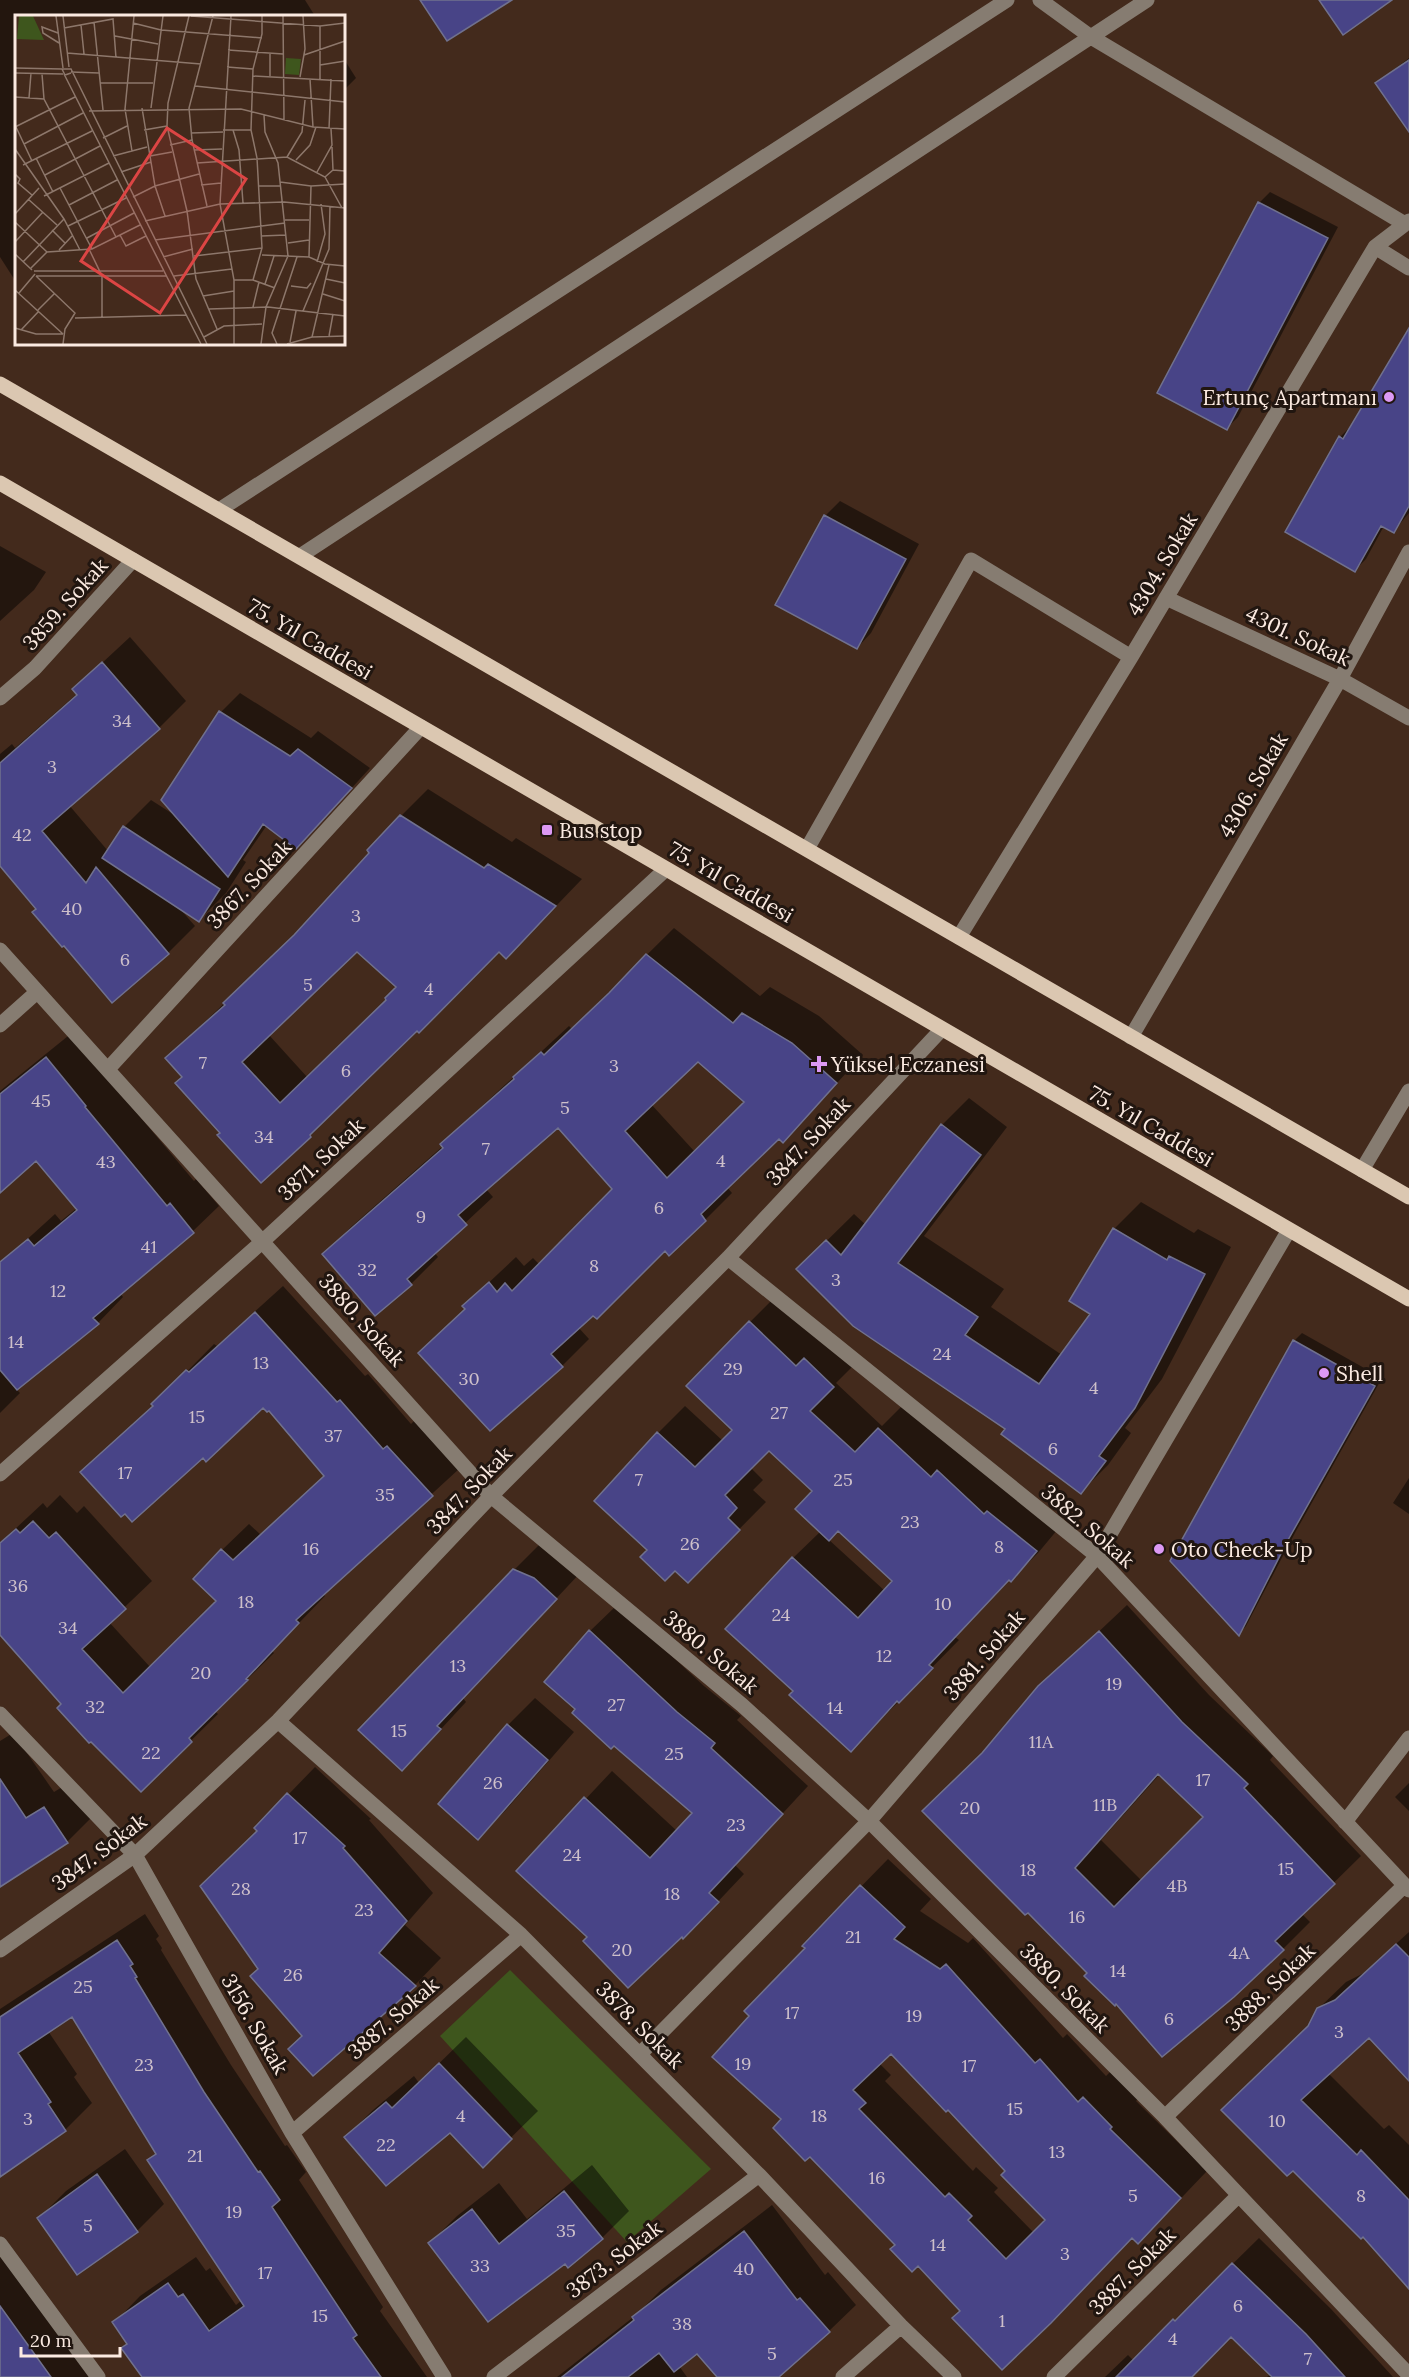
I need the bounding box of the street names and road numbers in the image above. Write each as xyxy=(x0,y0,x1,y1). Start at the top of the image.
street label: 4304. Sokak xyxy=(1121,507,1204,621)
street label: 3859. Sokak xyxy=(16,552,114,656)
street label: 75. Yıl Caddesi xyxy=(243,592,377,686)
street label: 4301. Sokak xyxy=(1242,600,1355,672)
street label: 4306. Sokak xyxy=(1212,727,1294,842)
street label: 3867. Sokak xyxy=(201,833,298,934)
street label: 75. Yıl Caddesi xyxy=(664,835,798,929)
street label: 75. Yıl Caddesi xyxy=(1084,1079,1218,1173)
street label: 3847. Sokak xyxy=(760,1090,857,1191)
street label: 3871. Sokak xyxy=(272,1111,371,1206)
street label: 3880. Sokak xyxy=(313,1268,411,1373)
street label: 3847. Sokak xyxy=(420,1440,518,1540)
street label: 3882. Sokak xyxy=(1036,1478,1141,1574)
street label: 3880. Sokak xyxy=(658,1604,765,1700)
street label: 3881. Sokak xyxy=(937,1604,1031,1706)
street label: 3847. Sokak xyxy=(46,1807,152,1896)
street label: 3880. Sokak xyxy=(1014,1937,1116,2039)
street label: 3888. Sokak xyxy=(1219,1937,1321,2037)
street label: 3156. Sokak xyxy=(216,1969,295,2080)
street label: 3887. Sokak xyxy=(342,1970,445,2065)
street label: 3878. Sokak xyxy=(590,1975,690,2075)
street label: 3873. Sokak xyxy=(561,2214,668,2304)
street label: 3887. Sokak xyxy=(1083,2221,1182,2320)

